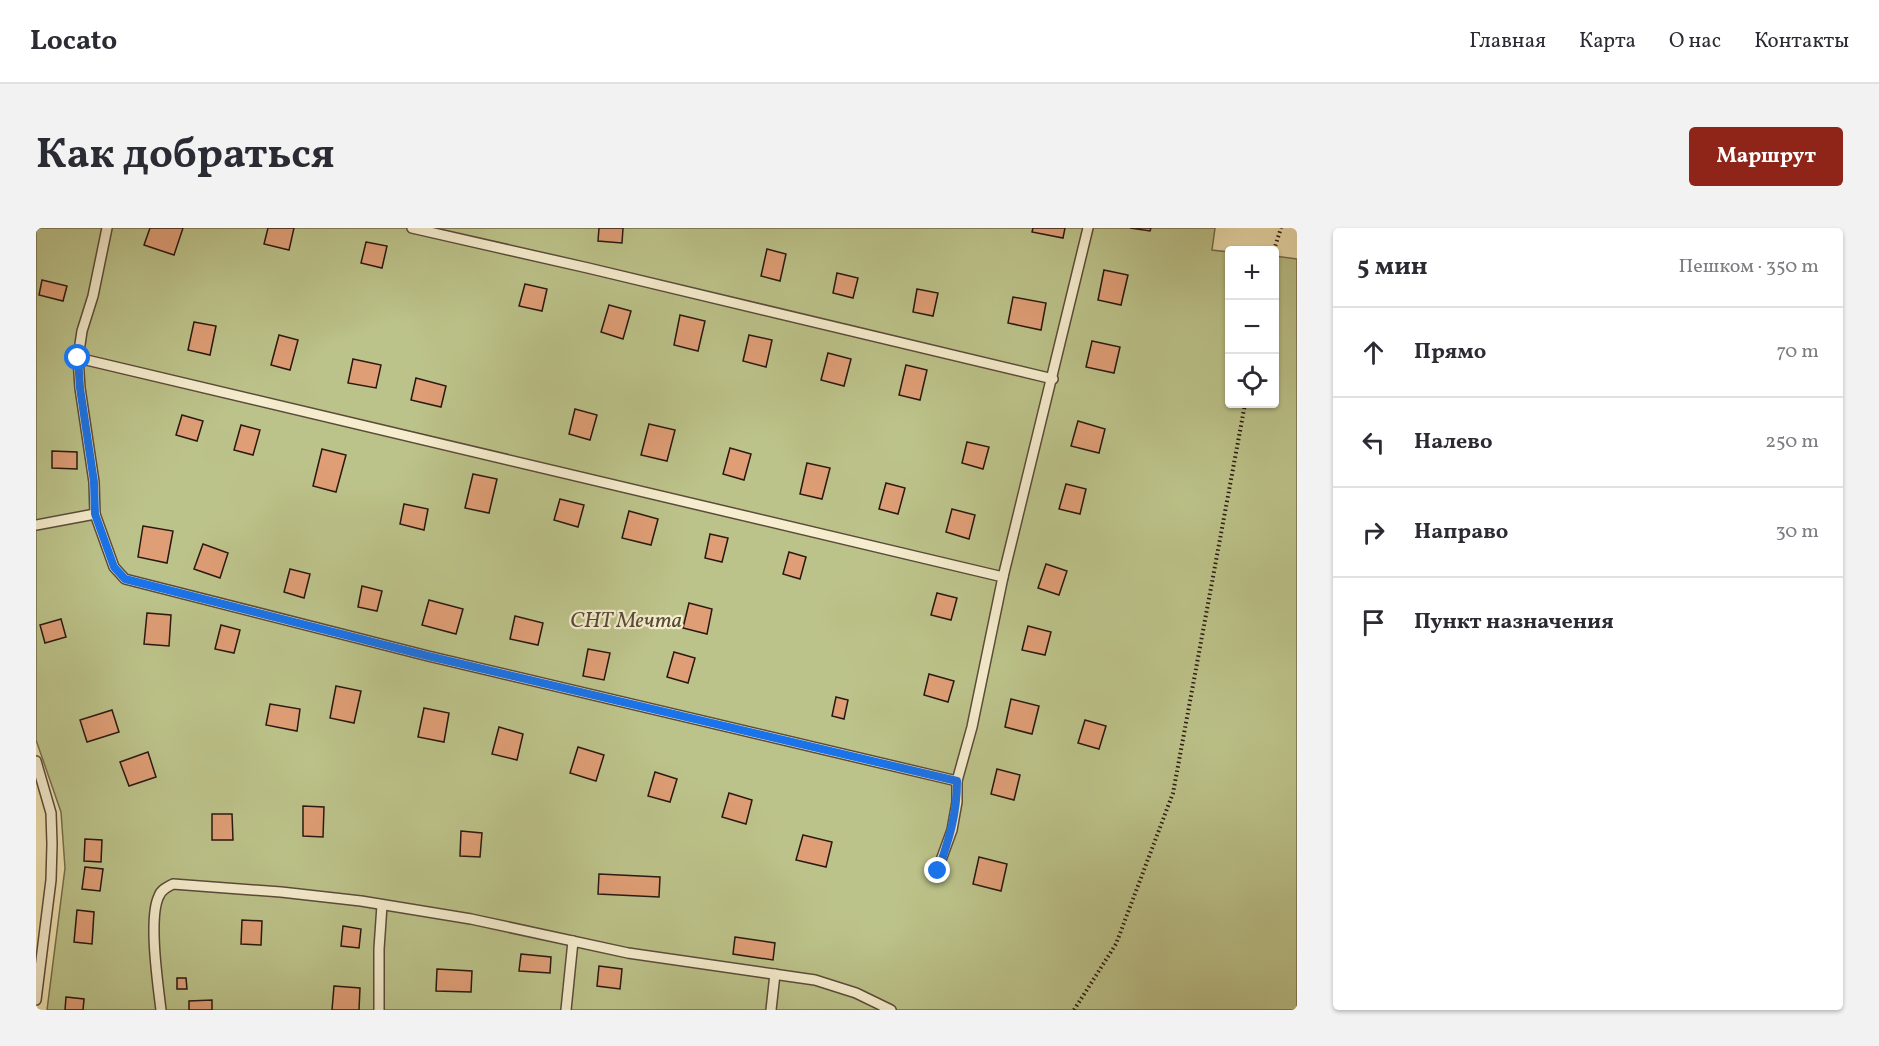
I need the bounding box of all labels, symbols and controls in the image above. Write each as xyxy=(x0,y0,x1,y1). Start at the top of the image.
text: Locato xyxy=(30,22,117,61)
text: Главная xyxy=(1469,27,1546,56)
text: Карта xyxy=(1579,27,1636,56)
text: О нас xyxy=(1669,27,1721,56)
text: Контакты xyxy=(1754,27,1849,56)
text: Как добраться xyxy=(36,127,335,186)
button: Маршрут xyxy=(1689,127,1843,186)
map controls xyxy=(1225,246,1279,408)
button: + xyxy=(1225,246,1279,300)
text: 5 мин xyxy=(1357,249,1428,285)
text: Пешком · 350 m xyxy=(1679,253,1819,281)
button: − xyxy=(1225,300,1279,354)
icon: ahead xyxy=(1357,336,1390,369)
text: Прямо xyxy=(1414,337,1486,368)
text: 70 m xyxy=(1776,338,1819,366)
route start xyxy=(64,344,90,370)
button: locate xyxy=(1225,354,1279,408)
icon: left xyxy=(1357,426,1390,459)
text: Налево xyxy=(1414,427,1493,458)
text: 250 m xyxy=(1765,428,1819,456)
icon: right xyxy=(1357,516,1390,549)
text: Направо xyxy=(1414,517,1508,548)
text: 30 m xyxy=(1775,518,1819,546)
park label: СНТ Мечта xyxy=(570,606,682,637)
icon: arrive xyxy=(1357,606,1390,639)
text: Пункт назначения xyxy=(1414,607,1614,638)
route end xyxy=(924,857,950,883)

